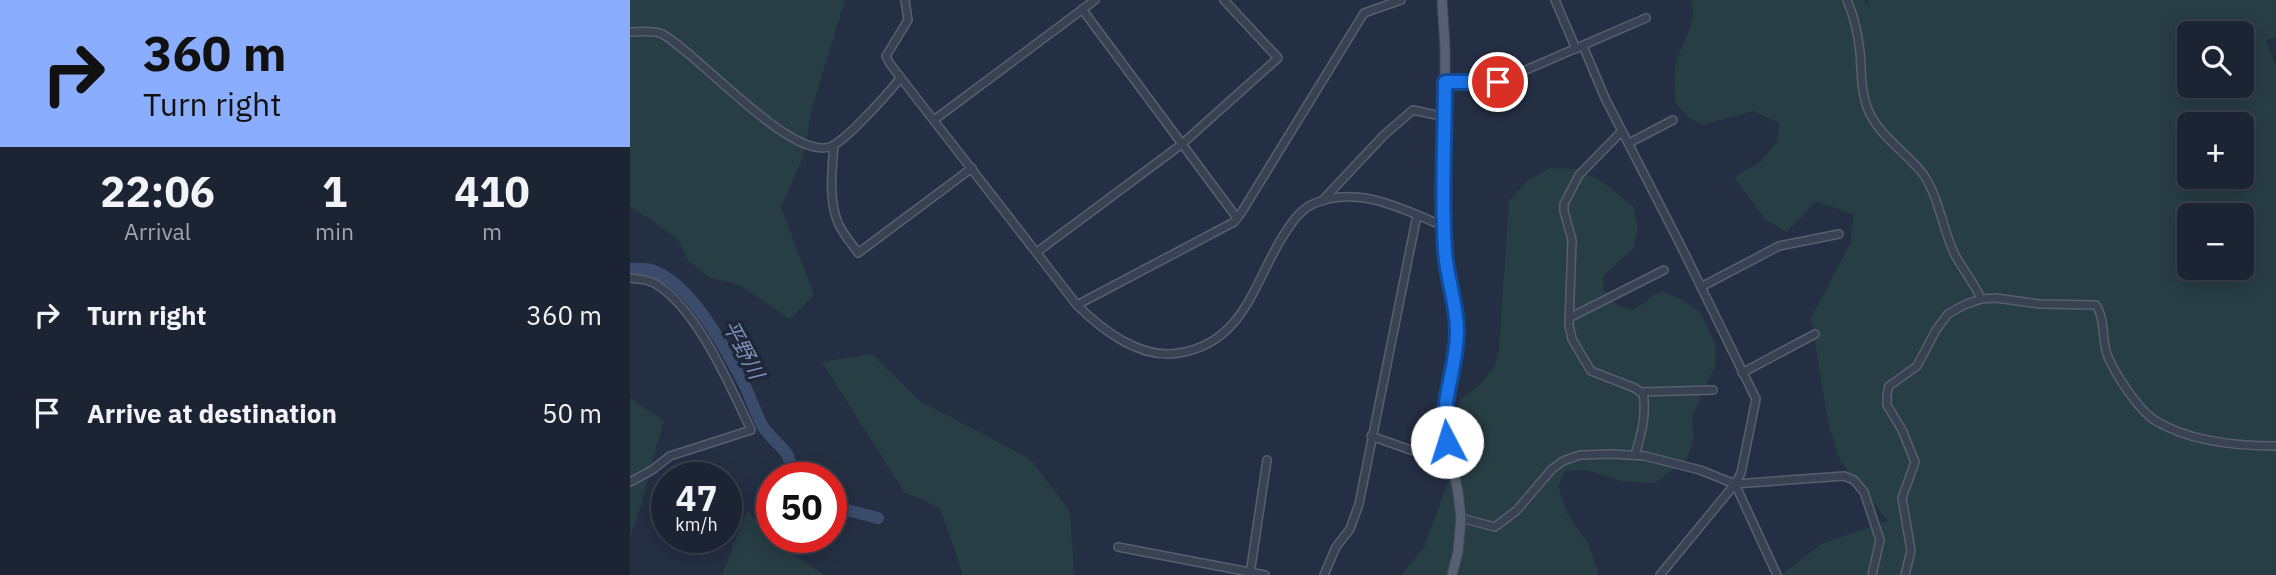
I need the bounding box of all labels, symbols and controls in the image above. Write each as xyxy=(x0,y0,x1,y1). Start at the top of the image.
text: 360 m xyxy=(143,21,287,84)
map controls xyxy=(2177,21,2254,280)
button: search xyxy=(2177,21,2254,98)
icon: right xyxy=(28,28,119,119)
pin xyxy=(1468,52,1528,112)
icon: arrive xyxy=(1479,63,1517,101)
text: Turn right xyxy=(143,83,281,125)
button: + xyxy=(2177,112,2254,189)
text: 22:06 xyxy=(100,164,215,219)
text: 1 xyxy=(322,164,347,219)
text: 410 xyxy=(454,164,530,219)
button: − xyxy=(2177,203,2254,280)
text: Arrival xyxy=(124,216,191,246)
text: min xyxy=(315,216,354,246)
text: m xyxy=(482,216,502,246)
icon: right xyxy=(28,296,66,334)
text: Turn right xyxy=(87,298,206,332)
text: 360 m xyxy=(526,298,602,332)
water label: 平野川 xyxy=(717,315,772,385)
icon: arrive xyxy=(28,394,66,432)
text: Arrive at destination xyxy=(87,396,337,430)
text: 50 m xyxy=(542,396,602,430)
position arrow xyxy=(1410,405,1484,479)
speed limit sign: 50 xyxy=(756,462,847,553)
text: 47 xyxy=(675,475,718,521)
text: km/h xyxy=(675,513,718,536)

